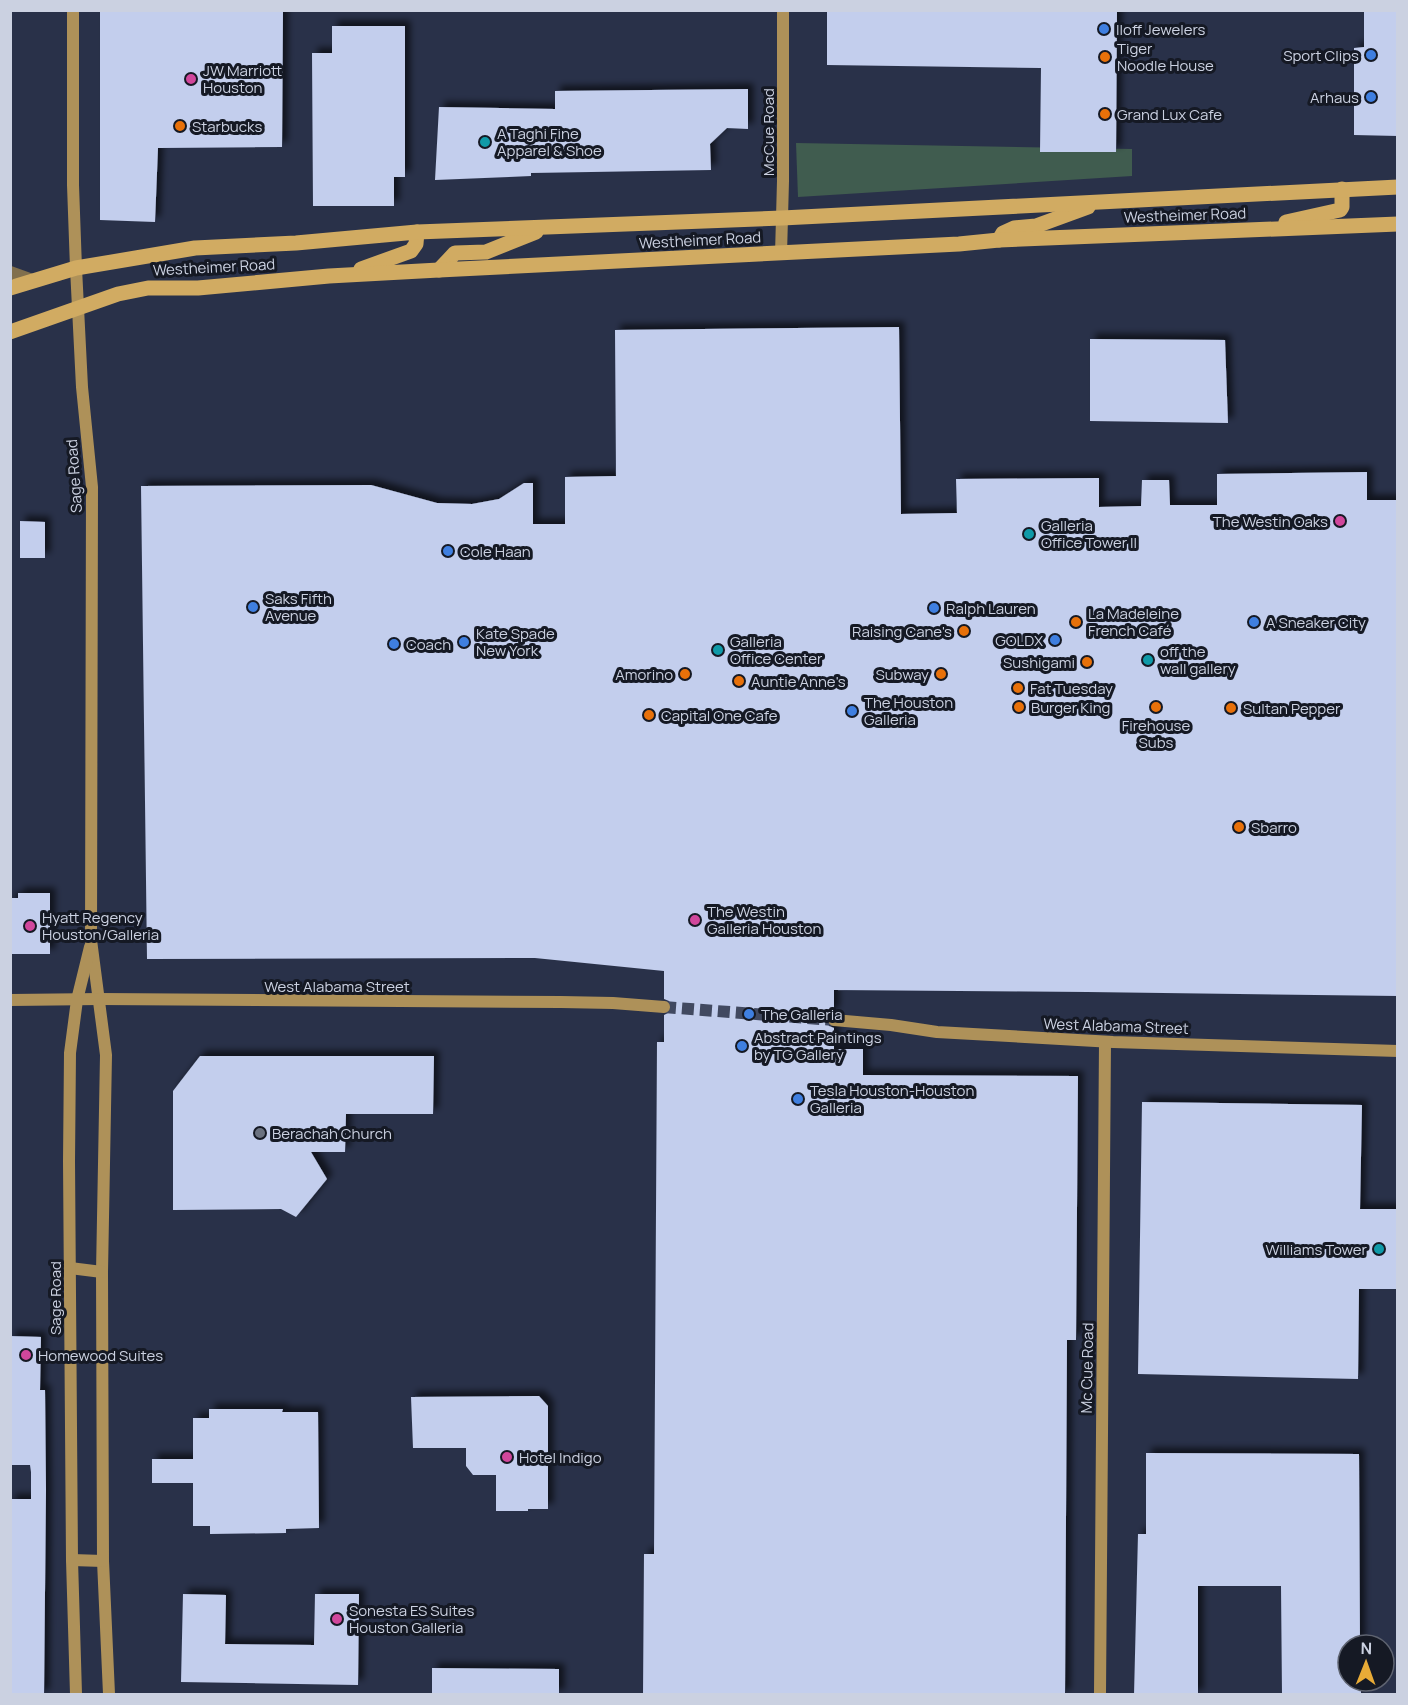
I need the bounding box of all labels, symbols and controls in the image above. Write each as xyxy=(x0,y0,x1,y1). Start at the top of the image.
place label: Iloff Jewelers xyxy=(1116,19,1206,40)
marker: Iloff Jewelers xyxy=(1097,22,1111,36)
place label: Tiger Noodle House xyxy=(1117,38,1214,76)
place label: Sport Clips xyxy=(1283,45,1359,66)
marker: Sport Clips xyxy=(1364,48,1378,62)
marker: Tiger Noodle House xyxy=(1098,50,1112,64)
place label: JW Marriott Houston xyxy=(203,60,282,98)
marker: JW Marriott Houston xyxy=(184,72,198,86)
place label: Arhaus xyxy=(1310,87,1359,108)
street label: McCue Road xyxy=(758,88,779,176)
marker: Arhaus xyxy=(1364,90,1378,104)
place label: Grand Lux Cafe xyxy=(1117,104,1222,125)
marker: Grand Lux Cafe xyxy=(1098,107,1112,121)
place label: Starbucks xyxy=(192,116,262,137)
marker: Starbucks xyxy=(173,119,187,133)
place label: A Taghi Fine Apparel & Shoe xyxy=(497,123,602,161)
marker: A Taghi Fine Apparel & Shoe xyxy=(478,135,492,149)
street label: Westheimer Road xyxy=(1123,202,1247,228)
street label: Westheimer Road xyxy=(638,226,762,254)
street label: Westheimer Road xyxy=(152,253,276,281)
street label: Sage Road xyxy=(61,438,87,514)
place label: The Westin Oaks xyxy=(1213,511,1328,532)
marker: The Westin Oaks xyxy=(1333,514,1347,528)
place label: Galleria Office Tower II xyxy=(1041,515,1137,553)
marker: Galleria Office Tower II xyxy=(1022,527,1036,541)
place label: Cole Haan xyxy=(460,541,531,562)
marker: Cole Haan xyxy=(441,544,455,558)
place label: Saks Fifth Avenue xyxy=(265,588,332,626)
place label: Ralph Lauren xyxy=(946,598,1036,619)
marker: Saks Fifth Avenue xyxy=(246,600,260,614)
marker: Ralph Lauren xyxy=(927,601,941,615)
place label: La Madeleine French Café xyxy=(1088,603,1179,641)
place label: A Sneaker City xyxy=(1266,612,1366,633)
marker: La Madeleine French Café xyxy=(1069,615,1083,629)
marker: A Sneaker City xyxy=(1247,615,1261,629)
place label: Raising Cane's xyxy=(852,621,952,642)
place label: Kate Spade New York xyxy=(476,623,555,661)
marker: Raising Cane's xyxy=(957,624,971,638)
place label: GOLDX xyxy=(995,630,1043,651)
place label: Galleria Office Center xyxy=(730,631,823,669)
marker: GOLDX xyxy=(1048,633,1062,647)
place label: Coach xyxy=(406,634,451,655)
marker: Kate Spade New York xyxy=(457,635,471,649)
marker: Coach xyxy=(387,637,401,651)
place label: off the wall gallery xyxy=(1160,641,1236,679)
marker: Galleria Office Center xyxy=(711,643,725,657)
place label: Sushigami xyxy=(1003,652,1075,673)
marker: off the wall gallery xyxy=(1141,653,1155,667)
marker: Sushigami xyxy=(1080,655,1094,669)
place label: Amorino xyxy=(615,664,673,685)
place label: Subway xyxy=(875,664,929,685)
marker: Amorino xyxy=(678,667,692,681)
marker: Subway xyxy=(934,667,948,681)
place label: Auntie Anne's xyxy=(751,671,846,692)
marker: Auntie Anne's xyxy=(732,674,746,688)
place label: Fat Tuesday xyxy=(1030,678,1113,699)
marker: Fat Tuesday xyxy=(1011,681,1025,695)
place label: The Houston Galleria xyxy=(864,692,953,730)
place label: Burger King xyxy=(1031,697,1110,718)
place label: Sultan Pepper xyxy=(1243,698,1341,719)
marker: Burger King xyxy=(1012,700,1026,714)
marker: Firehouse Subs xyxy=(1149,700,1163,714)
marker: Sultan Pepper xyxy=(1224,701,1238,715)
marker: The Houston Galleria xyxy=(845,704,859,718)
place label: Capital One Cafe xyxy=(661,705,778,726)
marker: Capital One Cafe xyxy=(642,708,656,722)
place label: Firehouse Subs xyxy=(1122,715,1190,753)
place label: Sbarro xyxy=(1251,817,1297,838)
marker: Sbarro xyxy=(1232,820,1246,834)
place label: The Westin Galleria Houston xyxy=(707,901,821,939)
place label: Hyatt Regency Houston/Galleria xyxy=(42,907,159,945)
marker: The Westin Galleria Houston xyxy=(688,913,702,927)
marker: Hyatt Regency Houston/Galleria xyxy=(23,919,37,933)
street label: West Alabama Street xyxy=(264,976,410,997)
place label: The Galleria xyxy=(761,1004,843,1025)
marker: The Galleria xyxy=(742,1007,756,1021)
street label: West Alabama Street xyxy=(1043,1013,1189,1039)
place label: Abstract Paintings by TG Gallery xyxy=(754,1027,882,1065)
marker: Abstract Paintings by TG Gallery xyxy=(735,1039,749,1053)
place label: Tesla Houston-Houston Galleria xyxy=(810,1080,974,1118)
marker: Tesla Houston-Houston Galleria xyxy=(791,1092,805,1106)
place label: Berachah Church xyxy=(272,1123,392,1144)
marker: Berachah Church xyxy=(253,1126,267,1140)
place label: Williams Tower xyxy=(1266,1239,1368,1260)
marker: Williams Tower xyxy=(1372,1242,1386,1256)
street label: Sage Road xyxy=(45,1261,66,1335)
street label: Mc Cue Road xyxy=(1076,1322,1098,1414)
place label: Homewood Suites xyxy=(38,1345,163,1366)
marker: Homewood Suites xyxy=(19,1348,33,1362)
place label: Hotel Indigo xyxy=(519,1447,602,1468)
marker: Hotel Indigo xyxy=(500,1450,514,1464)
place label: Sonesta ES Suites Houston Galleria xyxy=(349,1600,474,1638)
marker: Sonesta ES Suites Houston Galleria xyxy=(330,1612,344,1626)
north arrow xyxy=(1336,1633,1396,1693)
text: N xyxy=(1360,1637,1372,1659)

